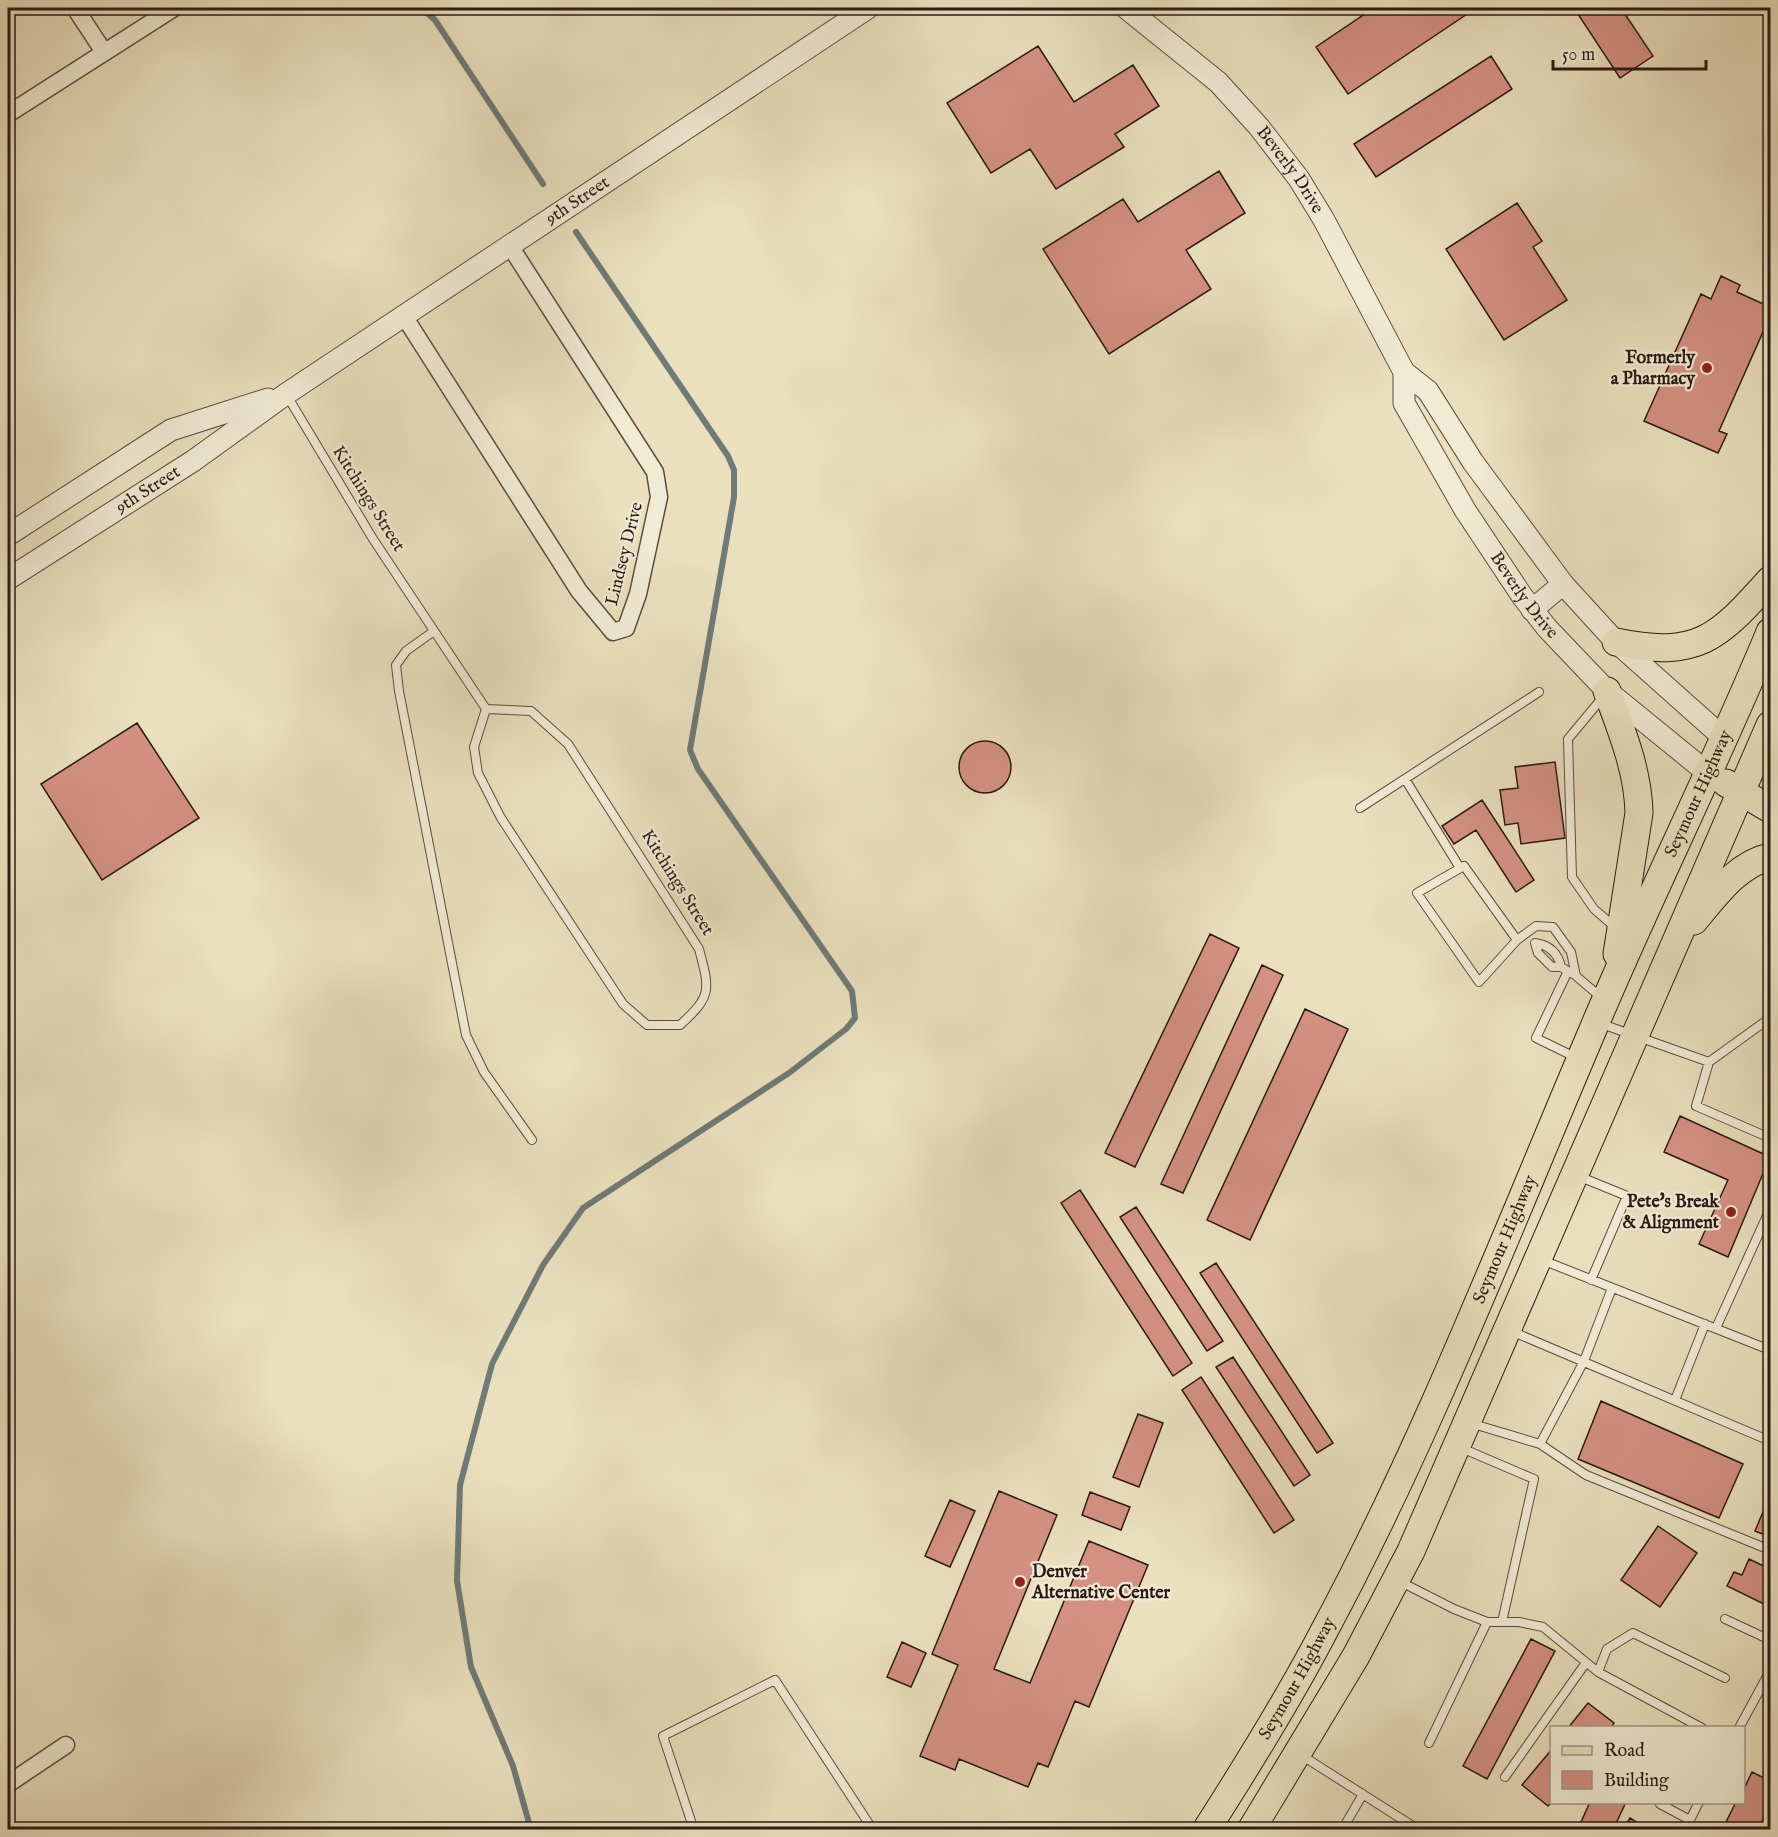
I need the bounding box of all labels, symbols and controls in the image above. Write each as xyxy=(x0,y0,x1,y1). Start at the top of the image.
scale bar xyxy=(1553,33,1706,71)
text: 50 m xyxy=(1562,44,1595,67)
street label: Beverly Drive xyxy=(1251,121,1329,218)
street label: 9th Street xyxy=(540,171,614,231)
place label: Formerly a Pharmacy xyxy=(1611,347,1696,391)
marker: Formerly a Pharmacy xyxy=(1700,361,1714,375)
street label: Kitchings Street xyxy=(326,442,410,556)
street label: 9th Street xyxy=(110,461,185,519)
street label: Lindsey Drive xyxy=(601,500,649,608)
street label: Beverly Drive xyxy=(1484,548,1563,644)
street label: Seymour Highway xyxy=(1660,726,1738,861)
street label: Kitchings Street xyxy=(635,826,719,940)
street label: Seymour Highway xyxy=(1468,1171,1542,1307)
place label: Pete's Break & Alignment xyxy=(1622,1191,1720,1235)
marker: Pete's Break & Alignment xyxy=(1724,1205,1738,1219)
place label: Denver Alternative Center xyxy=(1031,1561,1171,1605)
marker: Denver Alternative Center xyxy=(1013,1575,1027,1589)
street label: Seymour Highway xyxy=(1254,1613,1341,1744)
legend xyxy=(1550,1726,1745,1804)
text: Road xyxy=(1604,1740,1645,1763)
text: Building xyxy=(1604,1770,1669,1793)

